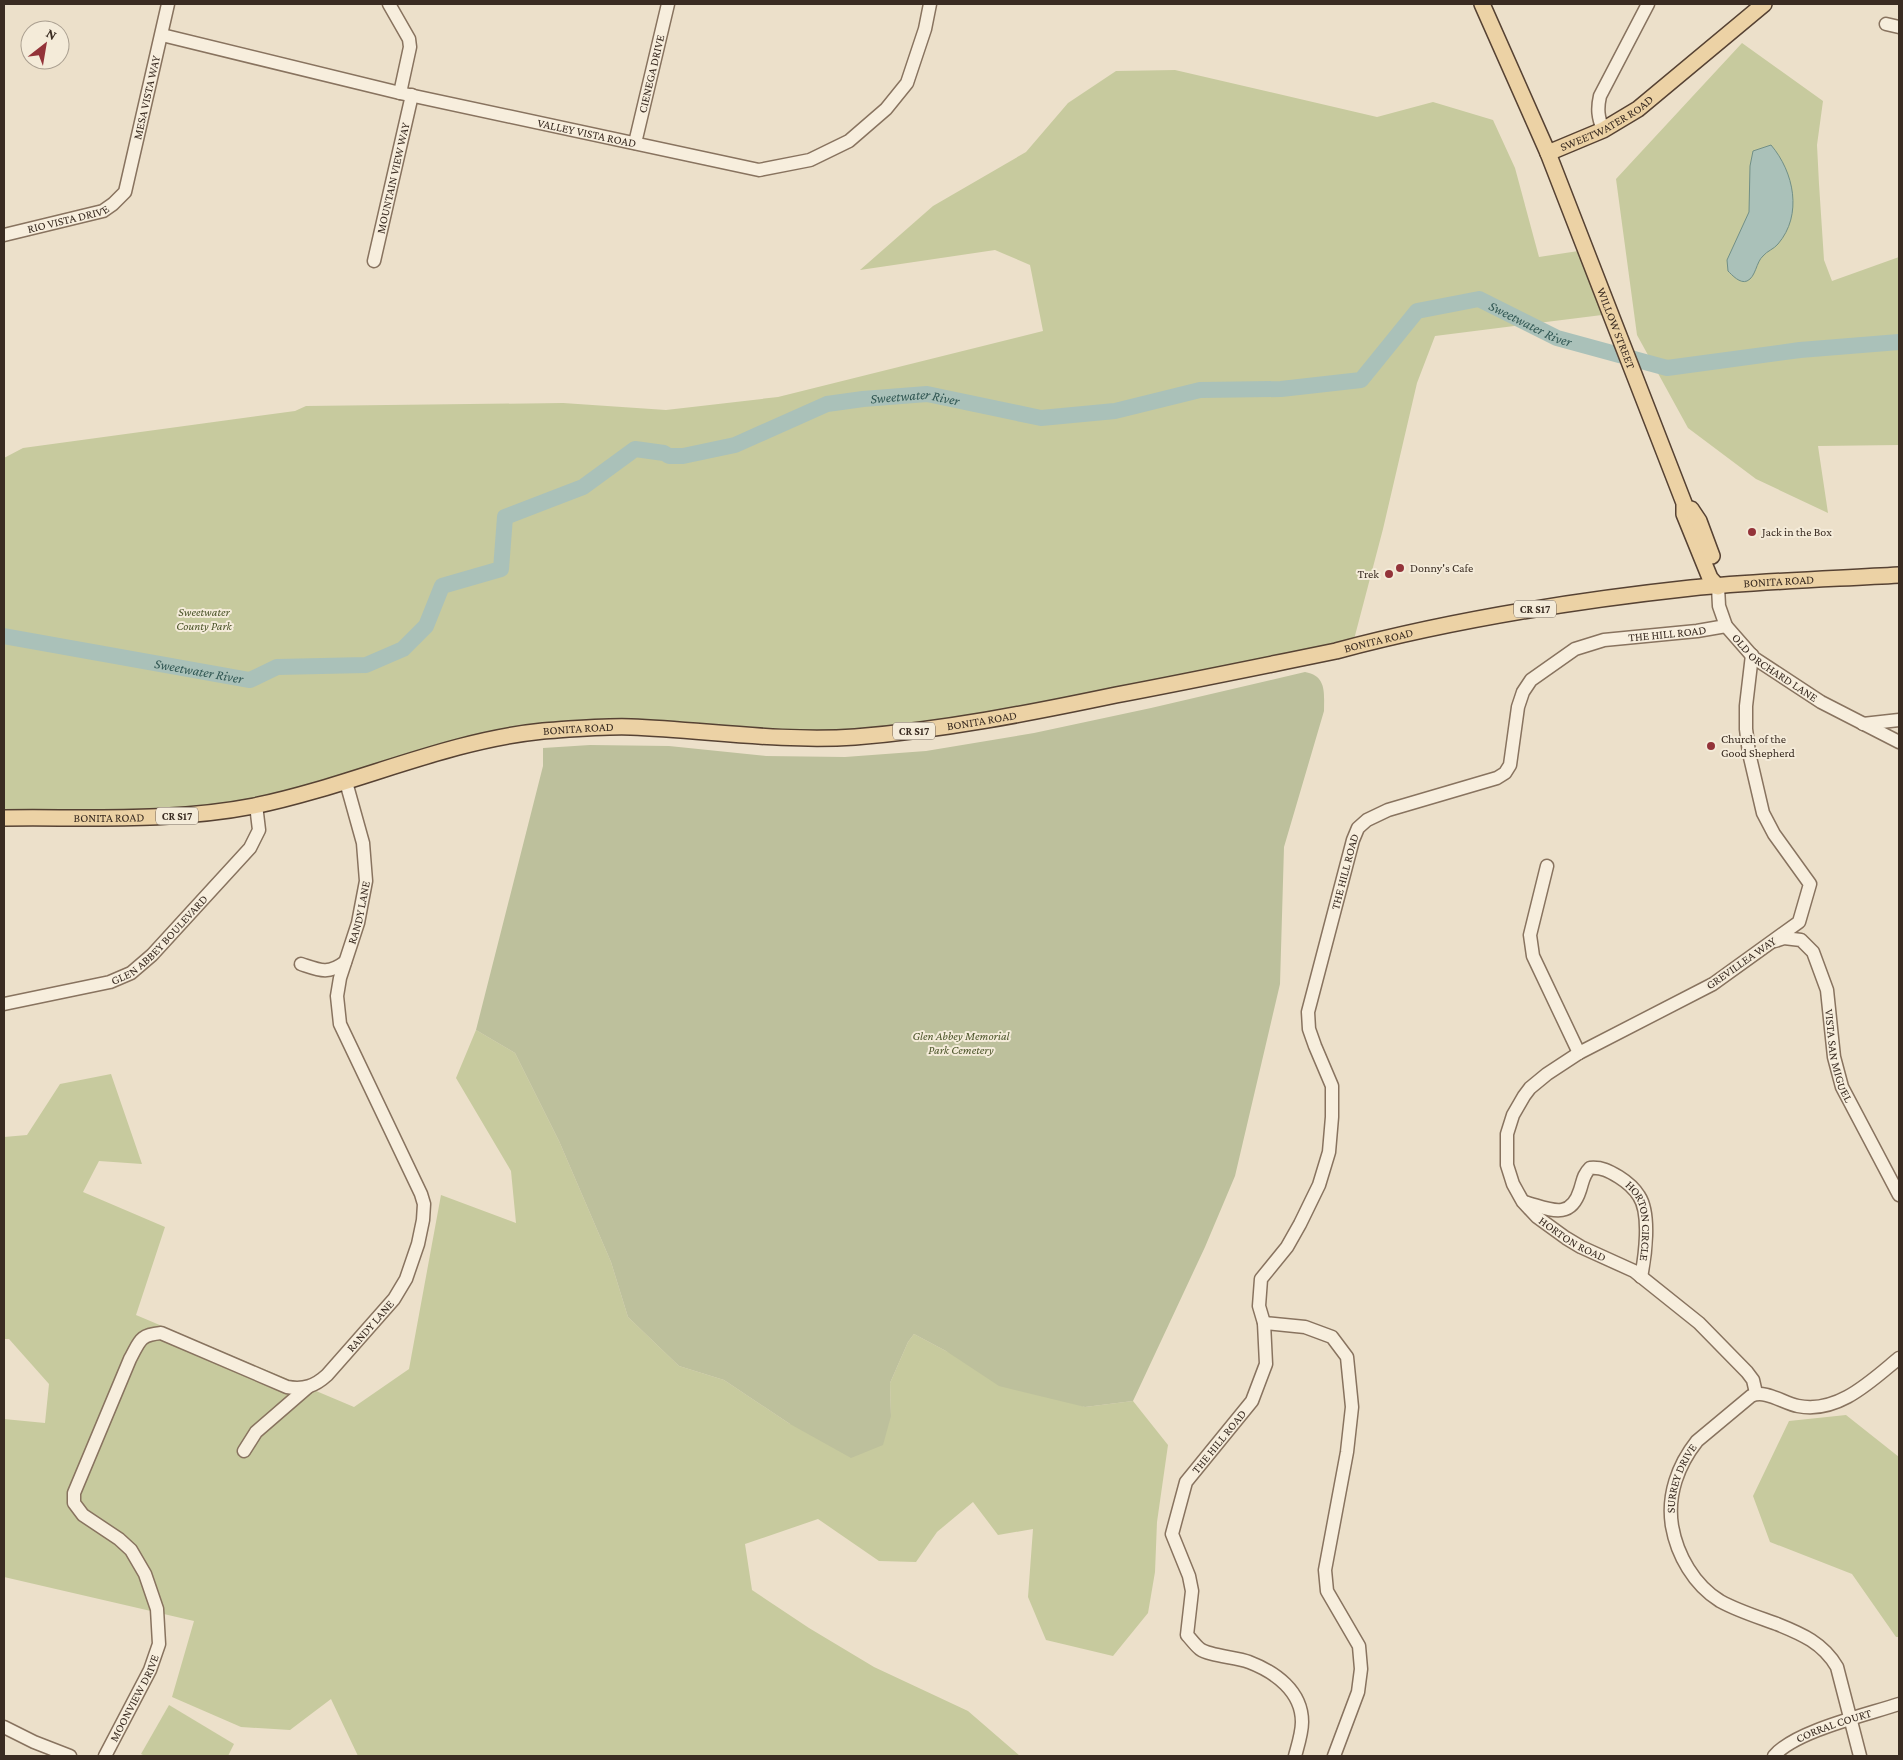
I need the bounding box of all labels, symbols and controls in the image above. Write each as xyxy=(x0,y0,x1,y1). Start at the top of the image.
north arrow xyxy=(20,20,70,70)
text: N xyxy=(43,25,60,43)
street label: CIENEGA DRIVE xyxy=(635,33,668,114)
street label: MESA VISTA WAY xyxy=(130,53,163,141)
street label: SWEETWATER ROAD xyxy=(1558,92,1656,154)
street label: VALLEY VISTA ROAD xyxy=(536,116,638,150)
street label: MOUNTAIN VIEW WAY xyxy=(373,120,413,235)
street label: RIO VISTA DRIVE xyxy=(26,202,112,236)
street label: WILLOW STREET xyxy=(1594,286,1638,371)
water label: Sweetwater River xyxy=(1486,297,1575,350)
water label: Sweetwater River xyxy=(870,386,962,409)
place label: Jack in the Box xyxy=(1761,525,1832,539)
marker: Jack in the Box xyxy=(1746,526,1758,538)
place label: Donny's Cafe xyxy=(1410,561,1473,575)
marker: Donny's Cafe xyxy=(1394,562,1406,574)
place label: Trek xyxy=(1357,567,1379,581)
marker: Trek xyxy=(1383,568,1395,580)
street label: BONITA ROAD xyxy=(1743,572,1814,591)
road number: CR S17 xyxy=(1514,600,1556,618)
park label: Sweetwater County Park xyxy=(176,605,233,633)
street label: THE HILL ROAD xyxy=(1628,623,1707,645)
street label: BONITA ROAD xyxy=(1342,625,1415,656)
street label: OLD ORCHARD LANE xyxy=(1729,631,1821,705)
water label: Sweetwater River xyxy=(153,655,246,687)
street label: BONITA ROAD xyxy=(946,708,1018,733)
street label: BONITA ROAD xyxy=(542,720,614,738)
road number: CR S17 xyxy=(893,722,935,739)
place label: Church of the Good Shepherd xyxy=(1721,732,1795,760)
marker: Church of the Good Shepherd xyxy=(1705,740,1717,752)
road number: CR S17 xyxy=(156,808,198,824)
street label: BONITA ROAD xyxy=(74,810,145,825)
street label: THE HILL ROAD xyxy=(1328,831,1362,911)
street label: RANDY LANE xyxy=(345,879,373,946)
street label: GLEN ABBEY BOULEVARD xyxy=(109,892,211,988)
street label: GREVILLEA WAY xyxy=(1703,933,1779,992)
street label: VISTA SAN MIGUEL xyxy=(1822,1008,1856,1105)
park label: Glen Abbey Memorial Park Cemetery xyxy=(912,1029,1011,1057)
street label: HORTON CIRCLE xyxy=(1623,1178,1653,1262)
street label: HORTON ROAD xyxy=(1536,1214,1608,1264)
street label: RANDY LANE xyxy=(344,1297,397,1355)
street label: THE HILL ROAD xyxy=(1189,1407,1249,1476)
street label: SURREY DRIVE xyxy=(1664,1441,1700,1513)
street label: MOONVIEW DRIVE xyxy=(107,1652,162,1744)
street label: CORRAL COURT xyxy=(1794,1706,1874,1746)

